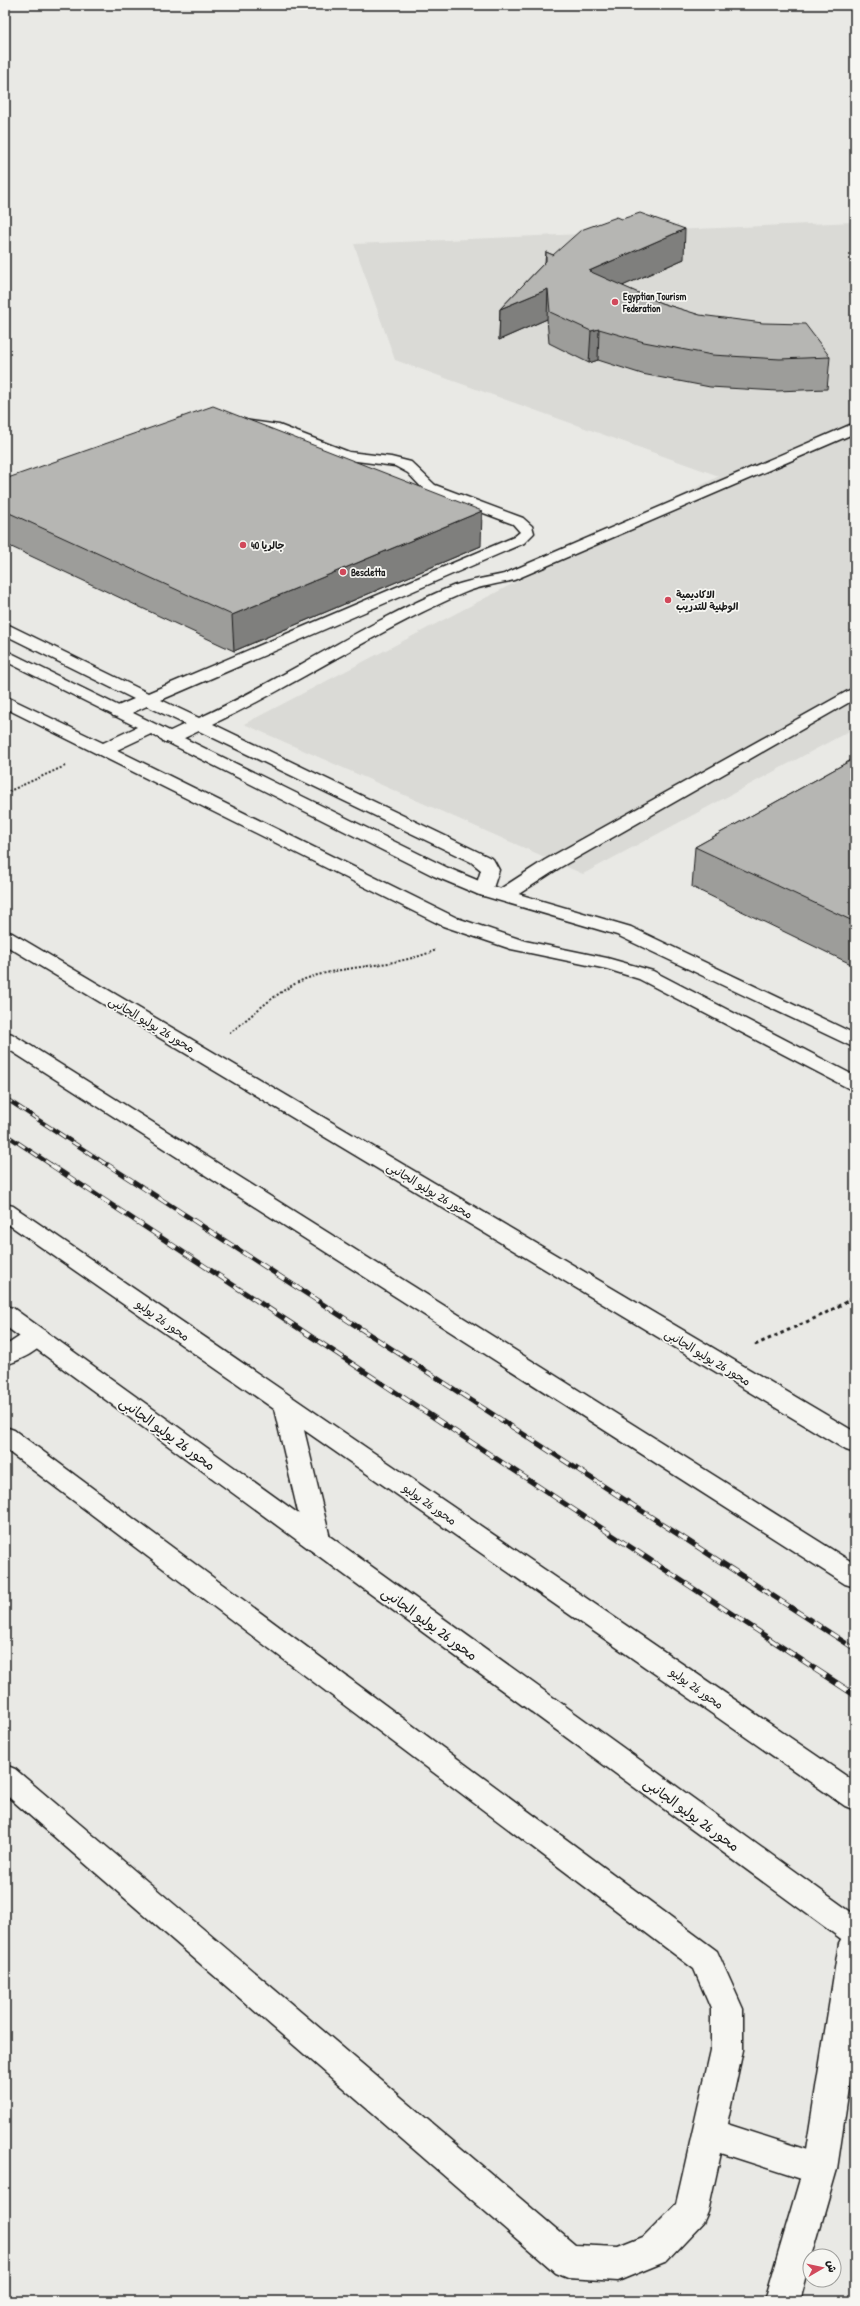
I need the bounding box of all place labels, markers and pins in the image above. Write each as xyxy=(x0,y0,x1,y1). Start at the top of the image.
place label: Egyptian Tourism Federation xyxy=(622,290,686,315)
marker: Egyptian Tourism Federation xyxy=(610,297,620,307)
place label: جالريا 40 xyxy=(251,539,285,552)
marker: جالريا 40 xyxy=(238,540,248,550)
place label: Bescletta xyxy=(351,566,385,579)
marker: Bescletta xyxy=(338,567,348,577)
place label: الاكاديمية الوطنية للتدريب xyxy=(676,588,739,613)
marker: الاكاديمية الوطنية للتدريب xyxy=(663,595,673,605)

